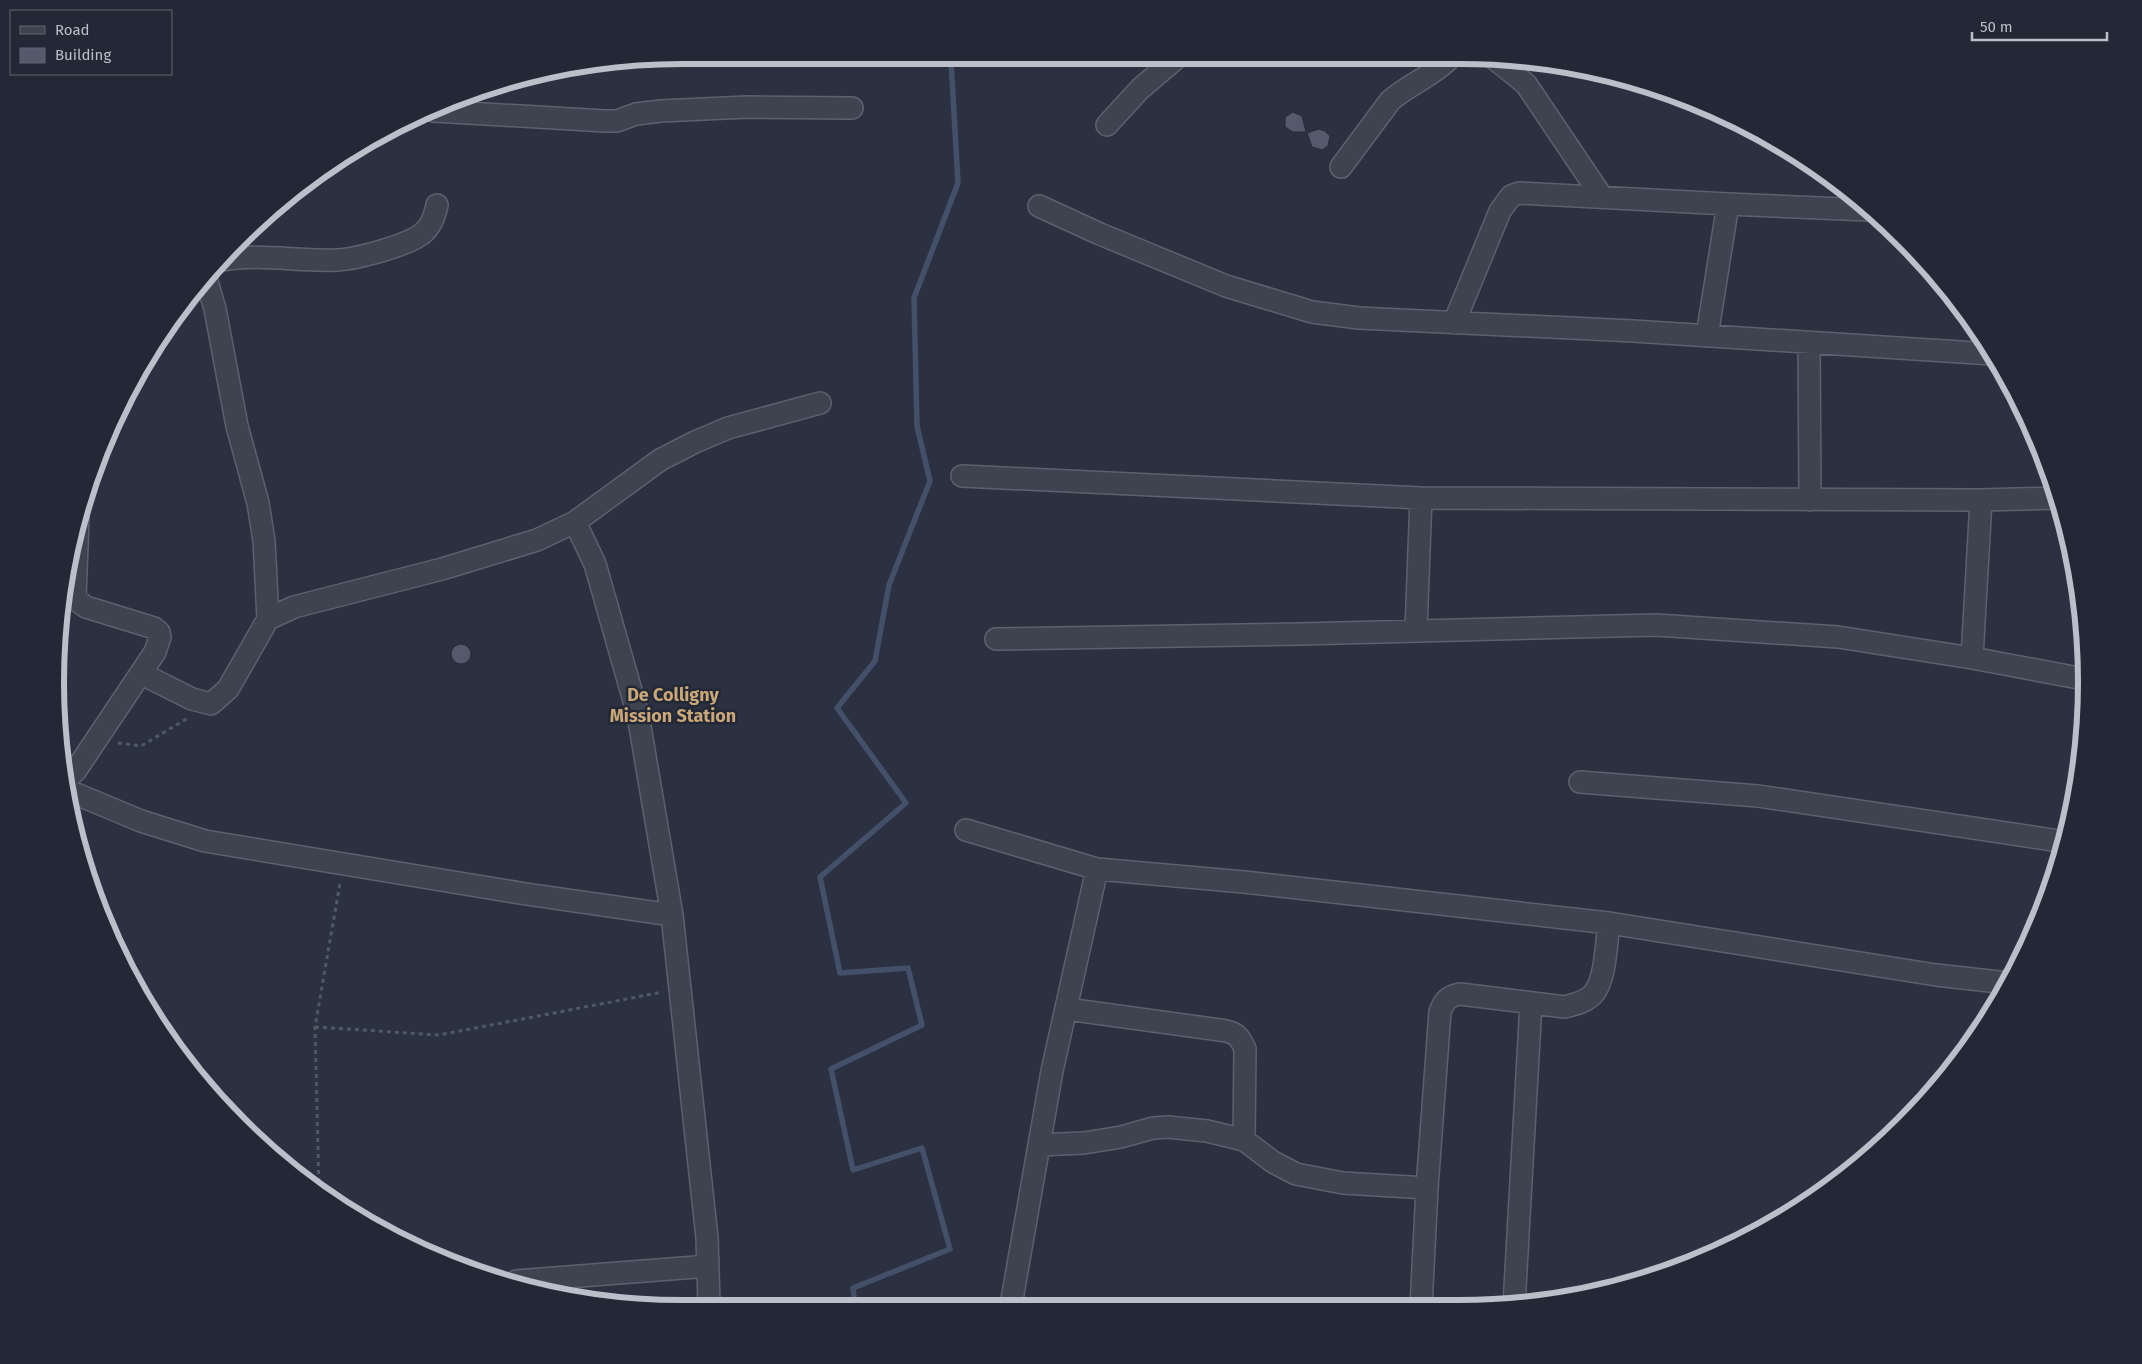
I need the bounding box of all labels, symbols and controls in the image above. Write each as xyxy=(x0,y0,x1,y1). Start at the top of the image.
legend xyxy=(10,10,172,75)
scale bar xyxy=(1972,10,2107,42)
text: 50 m xyxy=(1980,18,2013,36)
text: Road xyxy=(55,21,90,39)
text: Building xyxy=(55,46,111,64)
district label: De Colligny Mission Station xyxy=(610,684,736,727)

